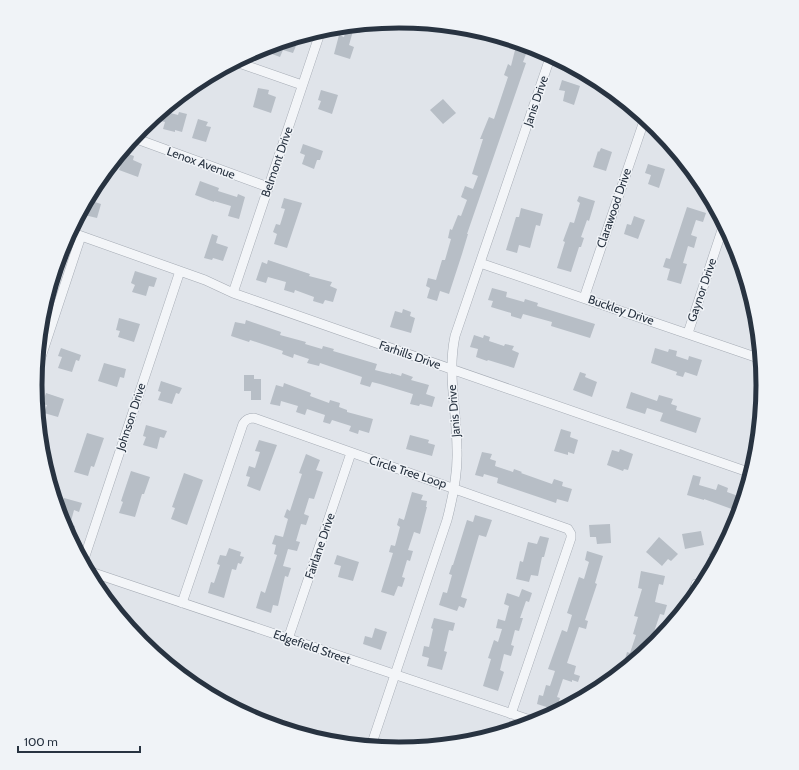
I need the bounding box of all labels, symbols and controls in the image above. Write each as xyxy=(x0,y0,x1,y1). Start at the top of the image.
street label: Janis Drive xyxy=(520,74,551,129)
street label: Belmont Drive xyxy=(257,125,296,199)
street label: Lenox Avenue xyxy=(165,143,237,182)
street label: Clarawood Drive xyxy=(593,166,634,250)
street label: Gaynor Drive xyxy=(684,256,719,324)
street label: Buckley Drive xyxy=(586,291,656,328)
street label: Farhills Drive xyxy=(377,337,443,372)
street label: Johnson Drive xyxy=(112,381,149,454)
street label: Janis Drive xyxy=(444,384,463,439)
street label: Circle Tree Loop xyxy=(367,452,449,491)
street label: Fairlane Drive xyxy=(301,511,338,581)
street label: Edgefield Street xyxy=(271,626,353,667)
scale bar xyxy=(18,728,140,754)
text: 100 m xyxy=(24,734,58,749)

